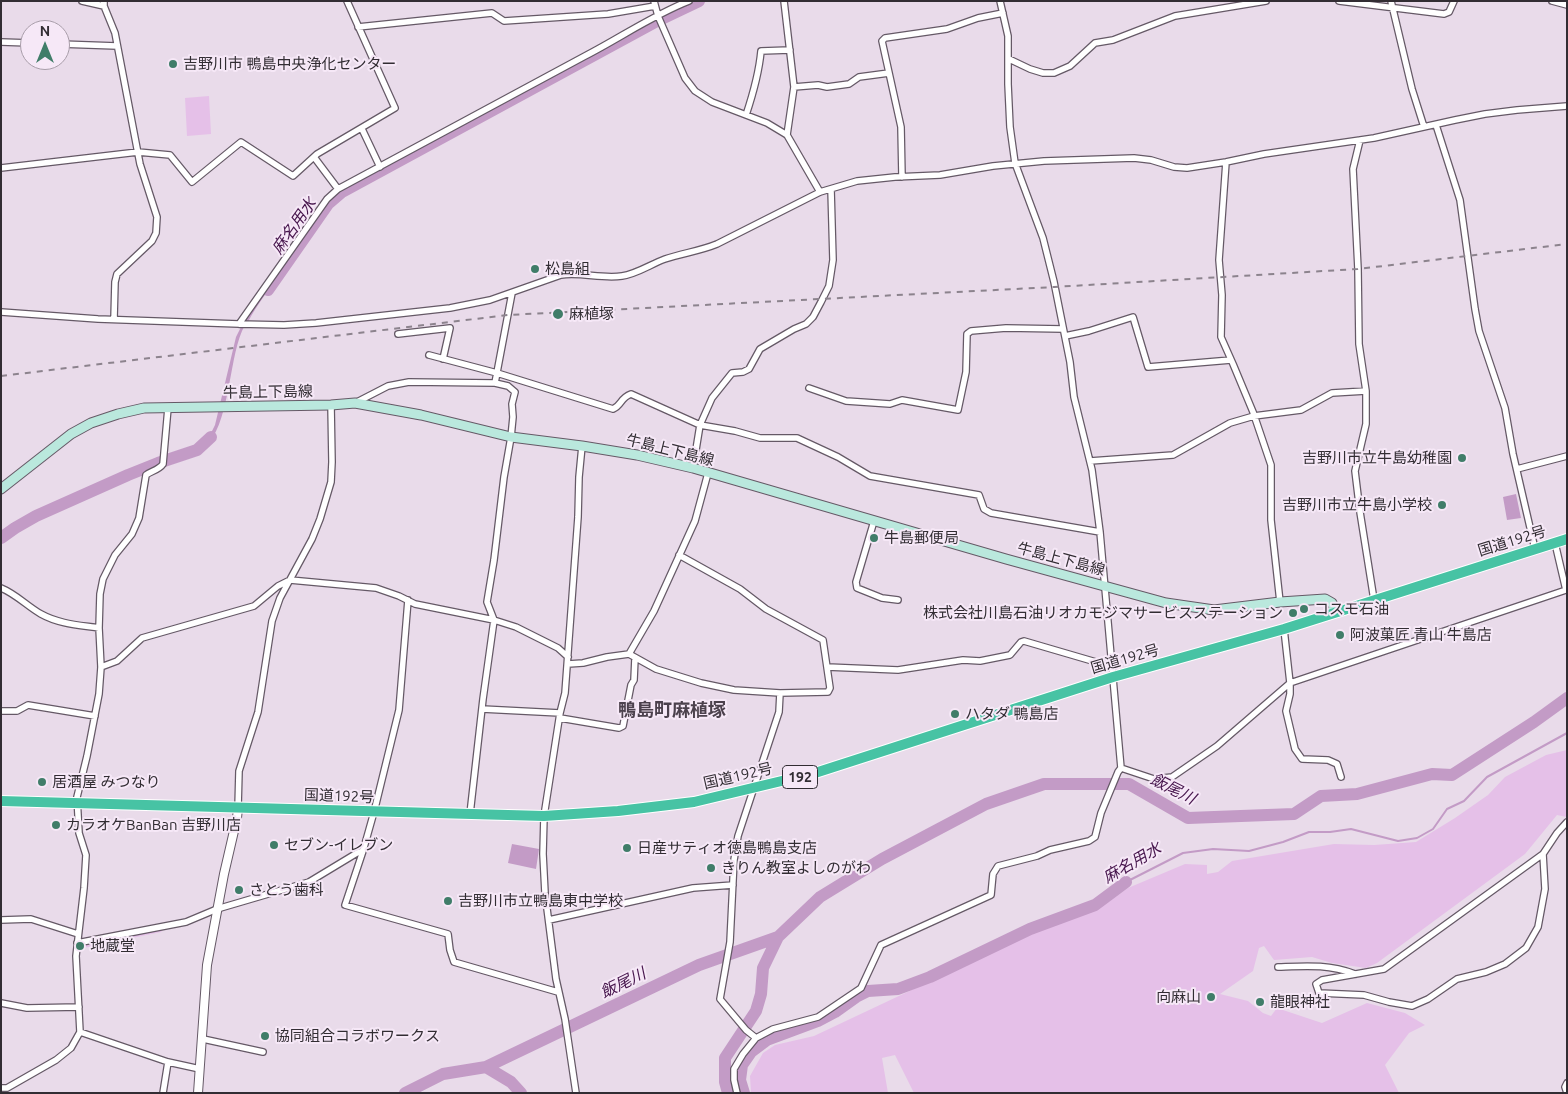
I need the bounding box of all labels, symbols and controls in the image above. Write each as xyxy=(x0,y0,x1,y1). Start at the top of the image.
north arrow xyxy=(20,20,70,70)
text: N xyxy=(40,23,50,39)
place label: 吉野川市 鴨島中央浄化センター xyxy=(183,55,396,73)
marker: 吉野川市 鴨島中央浄化センター xyxy=(167,58,179,70)
water label: 麻名用水 xyxy=(268,194,320,258)
place label: 松島組 xyxy=(545,260,590,278)
marker: 松島組 xyxy=(529,263,541,275)
place label: 麻植塚 xyxy=(569,305,614,323)
marker: 麻植塚 xyxy=(551,307,565,321)
street label: 牛島上下島線 xyxy=(223,382,313,402)
street label: 牛島上下島線 xyxy=(624,430,716,470)
place label: 吉野川市立牛島幼稚園 xyxy=(1302,449,1452,467)
marker: 吉野川市立牛島幼稚園 xyxy=(1456,452,1468,464)
place label: 吉野川市立牛島小学校 xyxy=(1282,496,1432,514)
marker: 吉野川市立牛島小学校 xyxy=(1436,499,1448,511)
street label: 国道192号 xyxy=(1476,522,1548,560)
place label: 牛島郵便局 xyxy=(884,529,959,547)
marker: 牛島郵便局 xyxy=(868,532,880,544)
street label: 牛島上下島線 xyxy=(1015,539,1107,579)
place label: コスモ石油 xyxy=(1314,600,1389,618)
marker: コスモ石油 xyxy=(1298,603,1310,615)
place label: 株式会社川島石油リオカモジマサービスステーション xyxy=(923,604,1283,622)
marker: 株式会社川島石油リオカモジマサービスステーション xyxy=(1287,607,1299,619)
place label: 阿波菓匠 青山 牛島店 xyxy=(1350,626,1492,644)
marker: 阿波菓匠 青山 牛島店 xyxy=(1334,629,1346,641)
street label: 国道192号 xyxy=(1089,641,1161,677)
district label: 鴨島町麻植塚 xyxy=(618,699,726,721)
place label: ハタダ 鴨島店 xyxy=(965,705,1058,723)
marker: ハタダ 鴨島店 xyxy=(949,708,961,720)
street label: 国道192号 xyxy=(702,759,774,793)
road number: 192 xyxy=(782,766,818,789)
water label: 飯尾川 xyxy=(1147,770,1199,808)
place label: 居酒屋 みつなり xyxy=(52,773,160,791)
marker: 居酒屋 みつなり xyxy=(36,776,48,788)
street label: 国道192号 xyxy=(304,786,374,806)
place label: カラオケBanBan 吉野川店 xyxy=(66,816,241,834)
marker: カラオケBanBan 吉野川店 xyxy=(50,819,62,831)
place label: セブン-イレブン xyxy=(284,836,393,854)
marker: セブン-イレブン xyxy=(268,839,280,851)
place label: 日産サティオ徳島鴨島支店 xyxy=(637,839,817,857)
water label: 麻名用水 xyxy=(1099,839,1165,887)
marker: 日産サティオ徳島鴨島支店 xyxy=(621,842,633,854)
place label: きりん教室よしのがわ xyxy=(721,859,871,877)
marker: きりん教室よしのがわ xyxy=(705,862,717,874)
place label: さとう歯科 xyxy=(249,881,324,899)
marker: さとう歯科 xyxy=(233,884,245,896)
place label: 吉野川市立鴨島東中学校 xyxy=(458,892,623,910)
marker: 吉野川市立鴨島東中学校 xyxy=(442,895,454,907)
place label: 地蔵堂 xyxy=(90,937,135,955)
marker: 地蔵堂 xyxy=(74,940,86,952)
water label: 飯尾川 xyxy=(597,964,649,1002)
place label: 向麻山 xyxy=(1156,988,1201,1006)
marker: 向麻山 xyxy=(1205,991,1217,1003)
place label: 龍眼神社 xyxy=(1270,993,1330,1011)
marker: 龍眼神社 xyxy=(1254,996,1266,1008)
place label: 協同組合コラボワークス xyxy=(275,1027,440,1045)
marker: 協同組合コラボワークス xyxy=(259,1030,271,1042)

